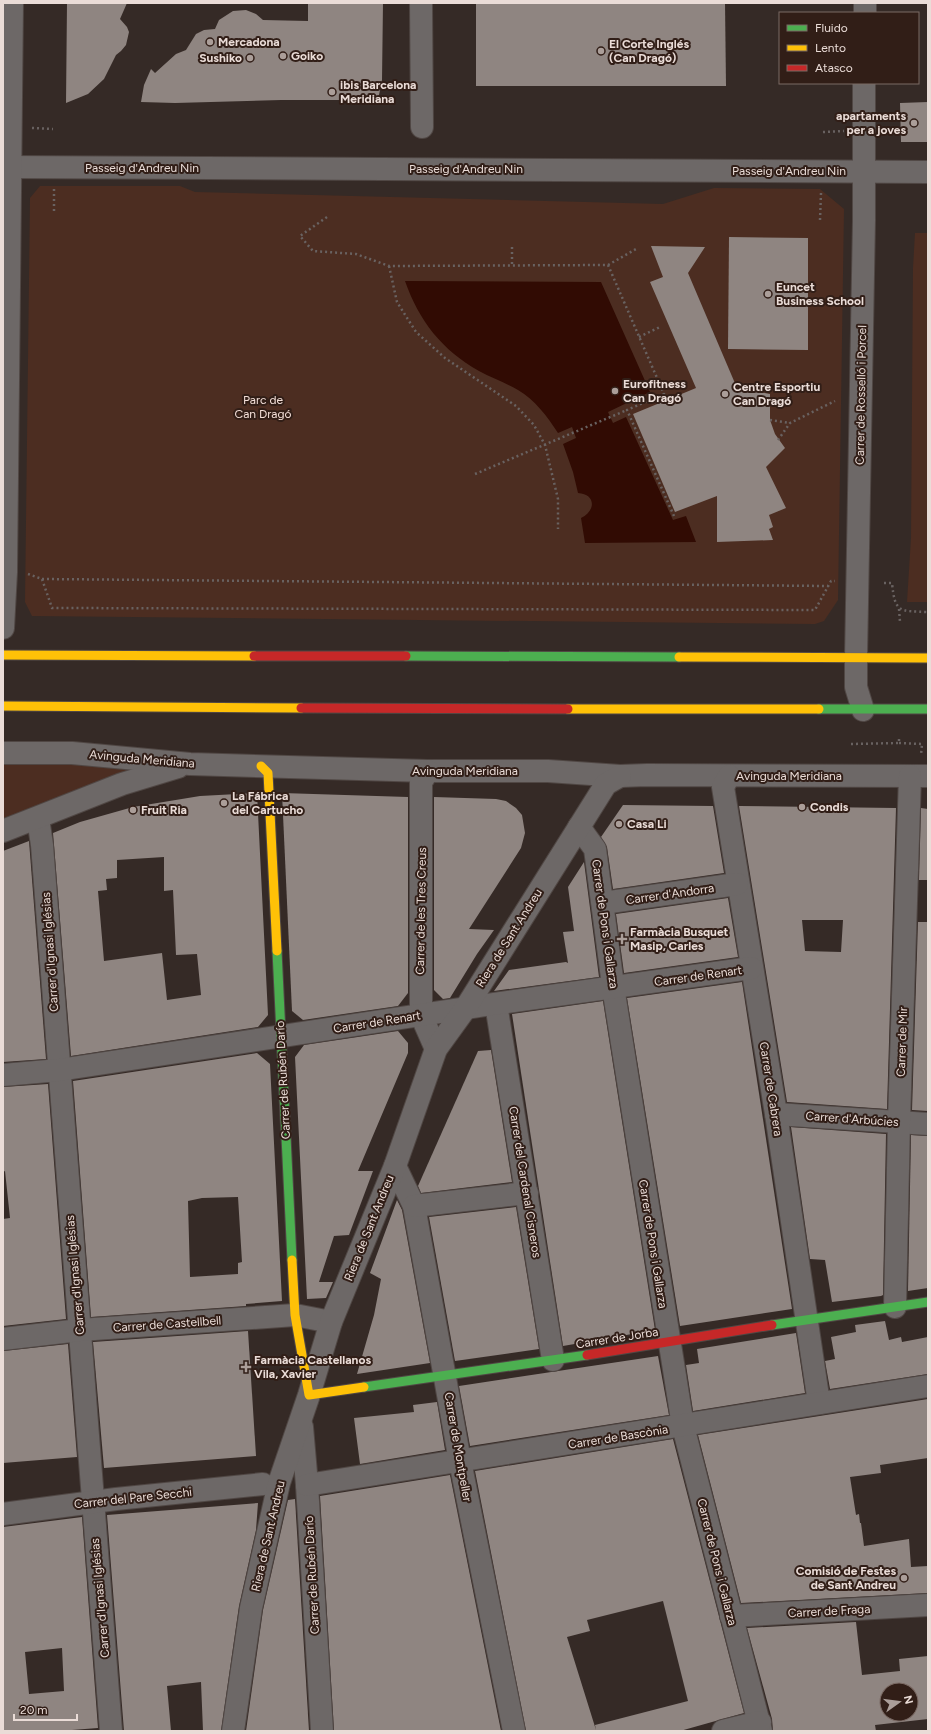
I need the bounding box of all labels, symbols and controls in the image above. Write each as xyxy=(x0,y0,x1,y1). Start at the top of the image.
legend xyxy=(779,12,919,84)
text: Fluido xyxy=(815,21,848,35)
place label: Mercadona xyxy=(218,35,280,49)
marker: Mercadona xyxy=(205,37,215,47)
place label: El Corte Inglés (Can Dragó) xyxy=(609,37,689,65)
text: Lento xyxy=(815,41,846,55)
marker: El Corte Inglés (Can Dragó) xyxy=(596,46,606,56)
place label: Goiko xyxy=(291,49,323,63)
place label: Sushiko xyxy=(199,51,242,65)
marker: Goiko xyxy=(278,51,288,61)
marker: Sushiko xyxy=(245,53,255,63)
text: Atasco xyxy=(815,61,853,75)
place label: ibis Barcelona Meridiana xyxy=(340,78,417,106)
marker: ibis Barcelona Meridiana xyxy=(327,87,337,97)
place label: apartaments per a joves xyxy=(836,109,906,137)
marker: apartaments per a joves xyxy=(909,118,919,128)
street label: Passeig d'Andreu Nin xyxy=(85,161,199,175)
street label: Passeig d'Andreu Nin xyxy=(409,162,523,176)
street label: Passeig d'Andreu Nin xyxy=(732,164,846,178)
place label: Euncet Business School xyxy=(776,280,864,308)
marker: Euncet Business School xyxy=(763,289,773,299)
street label: Carrer de Rosselló i Porcel xyxy=(853,325,869,465)
place label: Eurofitness Can Dragó xyxy=(623,377,686,405)
place label: Centre Esportiu Can Dragó xyxy=(733,380,820,408)
marker: Eurofitness Can Dragó xyxy=(610,386,620,396)
marker: Centre Esportiu Can Dragó xyxy=(720,389,730,399)
park label: Parc de Can Dragó xyxy=(235,393,291,421)
street label: Avinguda Meridiana xyxy=(89,747,195,771)
street label: Avinguda Meridiana xyxy=(412,764,518,778)
street label: Avinguda Meridiana xyxy=(736,769,842,783)
place label: La Fábrica del Cartucho xyxy=(232,789,303,817)
marker: La Fábrica del Cartucho xyxy=(219,798,229,808)
place label: Condis xyxy=(810,800,849,814)
marker: Condis xyxy=(797,802,807,812)
place label: Fruit Ria xyxy=(141,803,187,817)
marker: Fruit Ria xyxy=(128,805,138,815)
place label: Casa Li xyxy=(627,817,667,831)
marker: Casa Li xyxy=(614,819,624,829)
street label: Carrer de les Tres Creus xyxy=(413,847,429,975)
street label: Carrer de Pons i Gallarza xyxy=(589,858,621,990)
street label: Carrer d'Andorra xyxy=(625,881,715,907)
street label: Riera de Sant Andreu xyxy=(473,886,545,990)
street label: Carrer d'Ignasi Iglésias xyxy=(39,891,61,1012)
place label: Farmàcia Busquet Masip, Carles xyxy=(630,925,729,953)
marker: Farmàcia Busquet Masip, Carles xyxy=(617,934,627,944)
street label: Carrer de Renart xyxy=(653,963,743,989)
street label: Carrer de Mir xyxy=(894,1007,910,1077)
street label: Carrer de Renart xyxy=(332,1008,422,1036)
street label: Carrer de Rubén Darío xyxy=(273,1020,293,1140)
street label: Carrer de Cabrera xyxy=(757,1041,785,1137)
street label: Carrer del Cardenal Cisneros xyxy=(506,1105,544,1259)
street label: Carrer d'Arbúcies xyxy=(805,1109,899,1129)
street label: Riera de Sant Andreu xyxy=(341,1173,397,1283)
street label: Carrer de Pons i Gallarza xyxy=(636,1178,670,1310)
street label: Carrer d'Ignasi Iglésias xyxy=(63,1214,87,1335)
street label: Carrer de Castellbell xyxy=(112,1313,222,1335)
street label: Carrer de Jorba xyxy=(575,1325,659,1351)
place label: Farmàcia Castellanos Vila, Xavier xyxy=(254,1353,371,1381)
marker: Farmàcia Castellanos Vila, Xavier xyxy=(241,1362,251,1372)
street label: Carrer de Montpeller xyxy=(441,1391,475,1503)
street label: Carrer de Bascònia xyxy=(567,1422,669,1452)
street label: Riera de Sant Andreu xyxy=(248,1479,288,1593)
street label: Carrer del Pare Secchi xyxy=(73,1485,193,1511)
street label: Carrer de Pons i Gallarza xyxy=(694,1497,740,1627)
street label: Carrer de Rubén Darío xyxy=(302,1515,322,1635)
street label: Carrer d'Ignasi Iglésias xyxy=(88,1537,112,1658)
place label: Comisió de Festes de Sant Andreu xyxy=(796,1564,896,1592)
marker: Comisió de Festes de Sant Andreu xyxy=(899,1573,909,1583)
street label: Carrer de Fraga xyxy=(787,1602,871,1620)
north arrow xyxy=(879,1682,919,1722)
text: N xyxy=(901,1694,916,1705)
scale bar xyxy=(14,1696,77,1722)
text: 20 m xyxy=(20,1703,48,1717)

